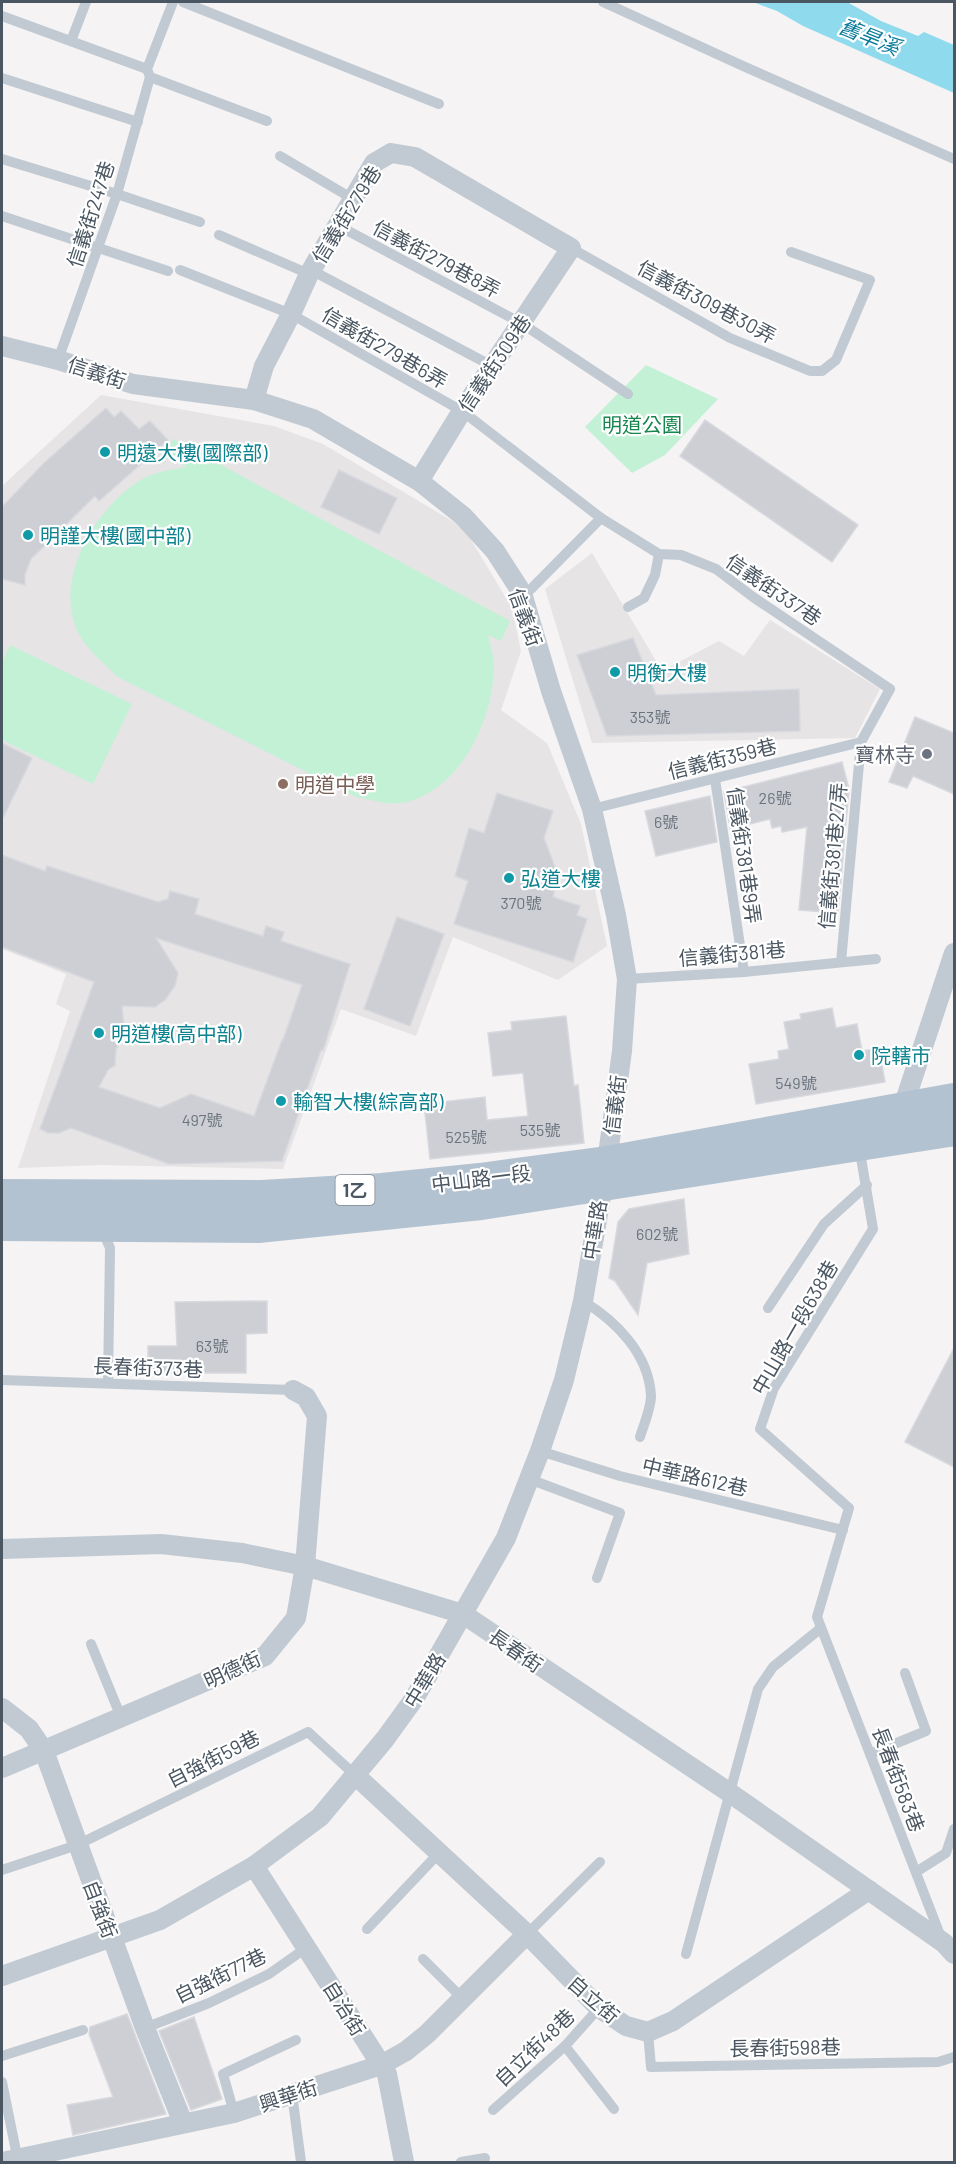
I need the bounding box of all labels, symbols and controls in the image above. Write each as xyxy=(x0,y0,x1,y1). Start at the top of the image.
water label: 舊旱溪 xyxy=(836,13,907,61)
street label: 信義街247巷 xyxy=(61,158,119,270)
street label: 信義街279巷 xyxy=(307,161,385,267)
street label: 信義街279巷8弄 xyxy=(369,214,505,302)
street label: 信義街309巷30弄 xyxy=(634,254,780,348)
street label: 信義街279巷6弄 xyxy=(318,301,452,393)
street label: 信義街309巷 xyxy=(453,310,535,416)
street label: 信義街 xyxy=(65,351,129,393)
park label: 明道公園 xyxy=(602,412,682,436)
place label: 明遠大樓(國際部) xyxy=(117,440,268,464)
marker: 明遠大樓(國際部) xyxy=(98,445,112,459)
place label: 明謹大樓(國中部) xyxy=(40,523,191,547)
marker: 明謹大樓(國中部) xyxy=(21,528,35,542)
street label: 信義街337巷 xyxy=(722,548,826,630)
street label: 信義街 xyxy=(504,585,548,649)
place label: 明衡大樓 xyxy=(627,660,707,684)
marker: 明衡大樓 xyxy=(608,665,622,679)
house number: 353號 xyxy=(630,707,670,726)
street label: 信義街359巷 xyxy=(665,733,779,783)
place label: 寶林寺 xyxy=(855,742,915,766)
marker: 寶林寺 xyxy=(920,747,934,761)
place label: 明道中學 xyxy=(295,772,375,796)
marker: 明道中學 xyxy=(276,777,290,791)
street label: 信義街381巷27弄 xyxy=(814,782,850,930)
street label: 信義街381巷9弄 xyxy=(724,785,766,925)
house number: 26號 xyxy=(759,788,791,807)
house number: 6號 xyxy=(654,812,678,831)
place label: 弘道大樓 xyxy=(521,866,601,890)
marker: 弘道大樓 xyxy=(502,871,516,885)
house number: 370號 xyxy=(501,893,541,912)
street label: 信義街381巷 xyxy=(678,936,786,970)
place label: 明道樓(高中部) xyxy=(111,1021,242,1045)
marker: 明道樓(高中部) xyxy=(92,1026,106,1040)
place label: 院轄市 xyxy=(871,1043,931,1067)
marker: 院轄市 xyxy=(852,1048,866,1062)
house number: 549號 xyxy=(775,1073,817,1092)
street label: 信義街 xyxy=(598,1074,630,1136)
place label: 輸智大樓(綜高部) xyxy=(293,1089,444,1113)
marker: 輸智大樓(綜高部) xyxy=(274,1094,288,1108)
house number: 497號 xyxy=(182,1110,222,1129)
house number: 535號 xyxy=(520,1120,560,1139)
house number: 525號 xyxy=(445,1127,487,1146)
street label: 中山路一段 xyxy=(430,1160,532,1196)
road number: 1乙 xyxy=(336,1175,374,1205)
street label: 中華路 xyxy=(577,1198,611,1262)
house number: 602號 xyxy=(636,1224,678,1243)
street label: 中山路一段638巷 xyxy=(746,1256,842,1398)
house number: 63號 xyxy=(196,1336,228,1355)
street label: 長春街373巷 xyxy=(93,1353,203,1381)
street label: 中華路612巷 xyxy=(640,1452,750,1500)
street label: 長春街 xyxy=(484,1623,548,1677)
street label: 明德街 xyxy=(200,1645,264,1693)
street label: 中華路 xyxy=(398,1648,450,1712)
street label: 長春街583巷 xyxy=(868,1723,930,1835)
street label: 自強街59巷 xyxy=(163,1724,263,1792)
street label: 自強街 xyxy=(79,1877,123,1941)
street label: 自強街77巷 xyxy=(170,1943,270,2007)
street label: 自立街 xyxy=(563,1970,625,2028)
street label: 自治街 xyxy=(319,1976,371,2040)
street label: 自立街48巷 xyxy=(489,2003,579,2091)
street label: 長春街598巷 xyxy=(729,2034,841,2060)
street label: 興華街 xyxy=(256,2074,320,2116)

